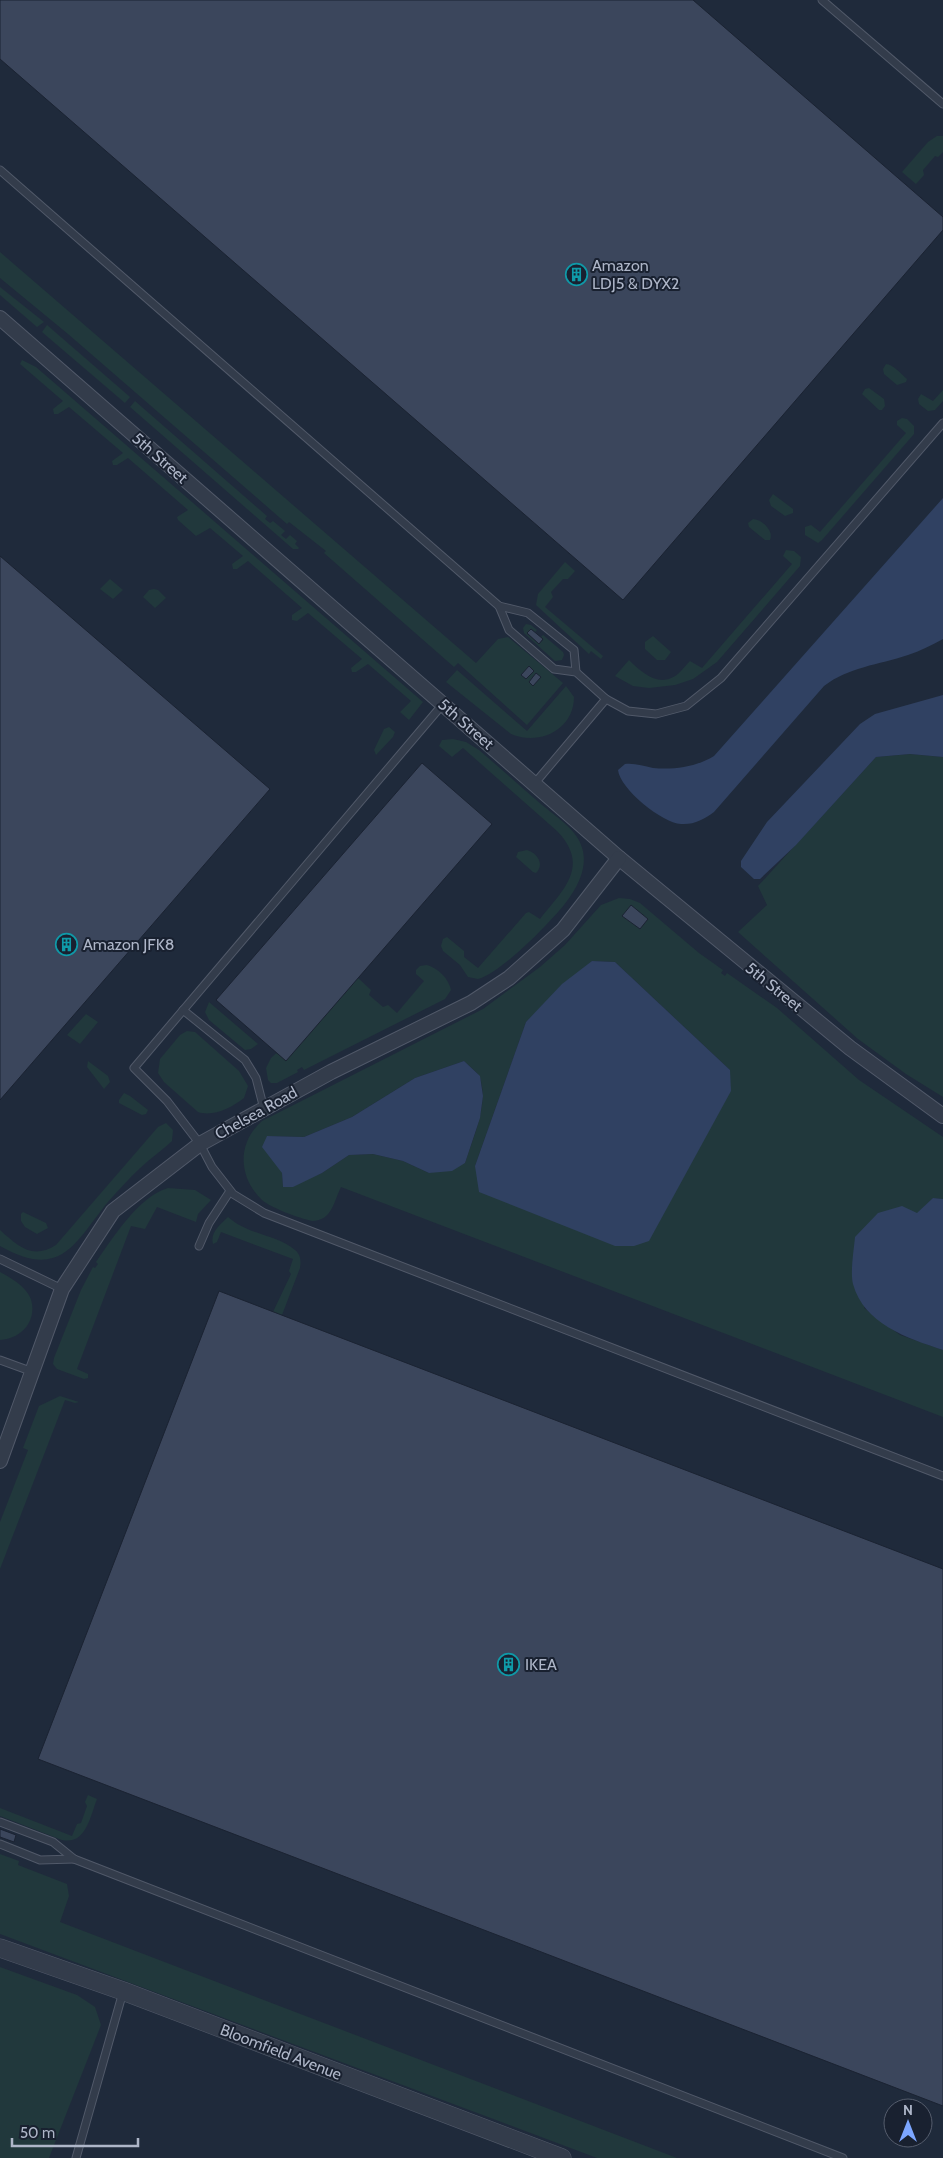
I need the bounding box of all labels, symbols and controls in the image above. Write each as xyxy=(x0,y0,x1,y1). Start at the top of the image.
place label: Amazon LDJ5 & DYX2 xyxy=(592,256,679,293)
building icon: Amazon LDJ5 & DYX2 xyxy=(564,262,588,286)
street label: 5th Street xyxy=(128,429,192,488)
street label: 5th Street xyxy=(434,695,498,754)
building icon: Amazon JFK8 xyxy=(55,932,79,956)
place label: Amazon JFK8 xyxy=(83,935,174,954)
street label: 5th Street xyxy=(742,958,807,1016)
street label: Chelsea Road xyxy=(211,1083,301,1143)
building icon: IKEA xyxy=(497,1652,521,1676)
place label: IKEA xyxy=(525,1655,557,1674)
street label: Bloomfield Avenue xyxy=(218,2020,344,2084)
north arrow xyxy=(883,2098,933,2148)
text: N xyxy=(903,2101,913,2119)
scale bar xyxy=(12,2116,139,2148)
text: 50 m xyxy=(20,2124,55,2142)

